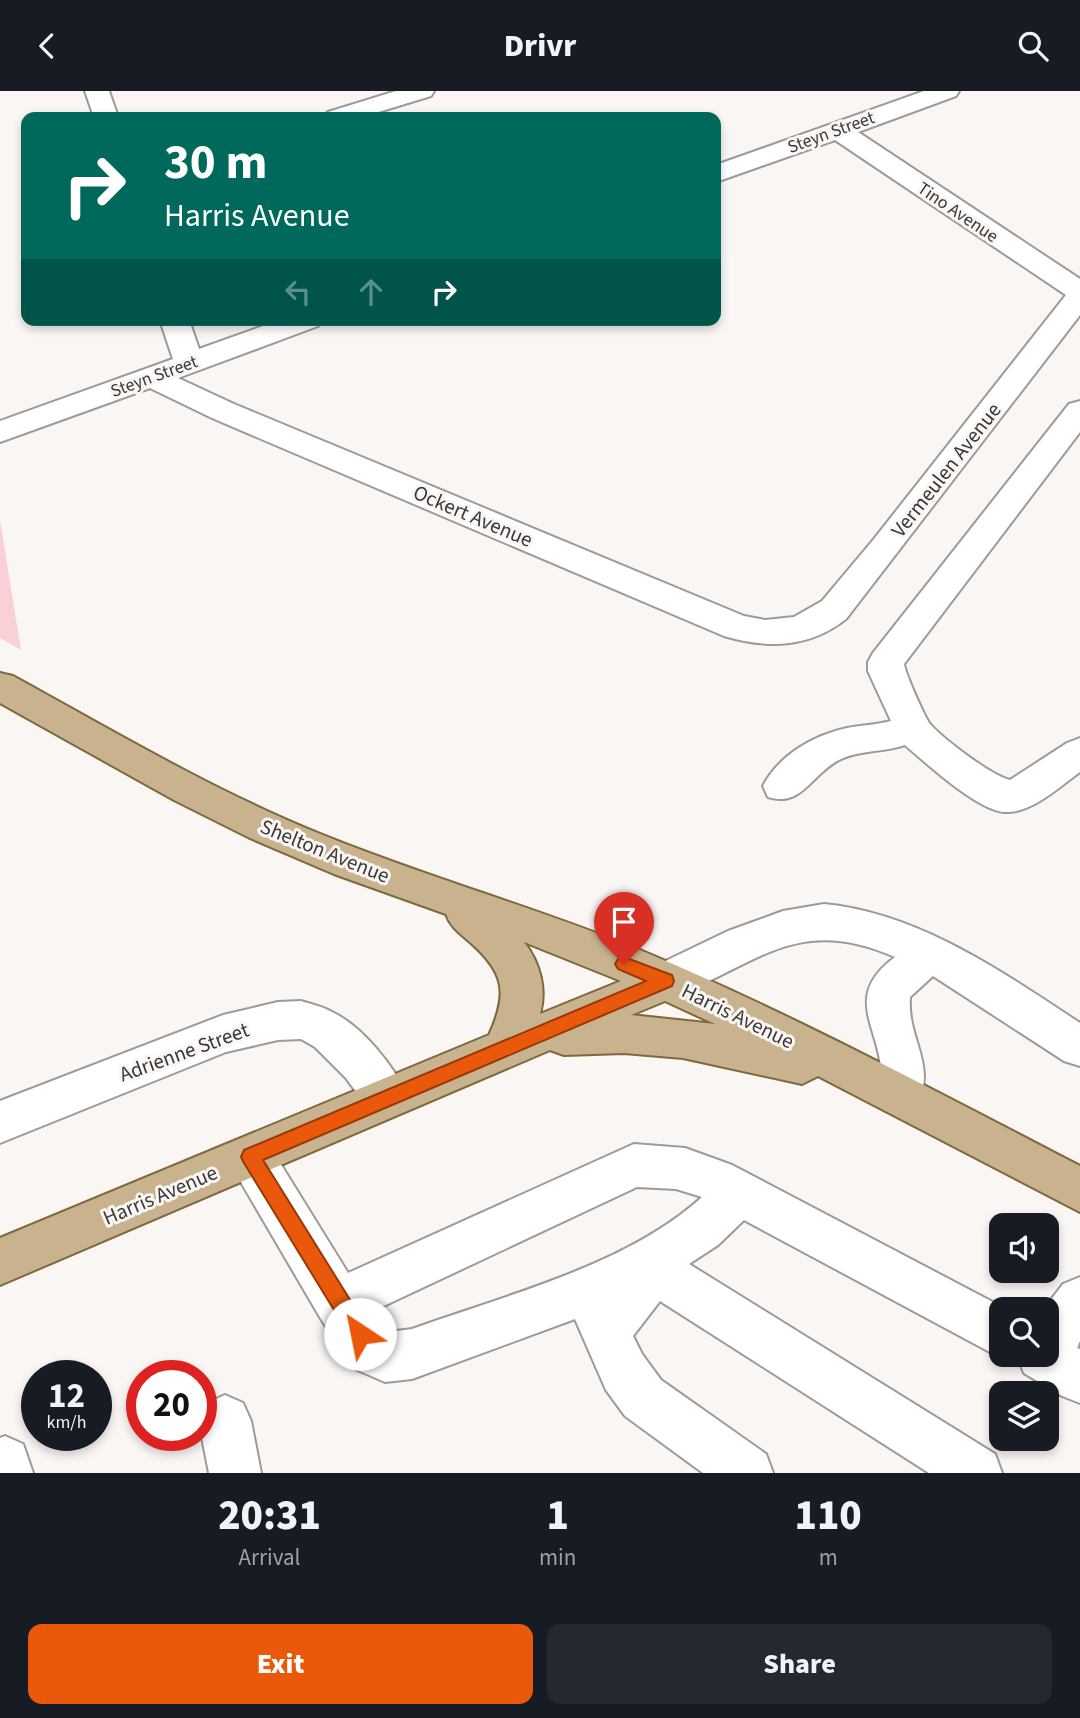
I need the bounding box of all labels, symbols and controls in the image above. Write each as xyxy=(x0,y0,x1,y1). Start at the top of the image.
text: Drivr xyxy=(504,23,576,69)
icon: back xyxy=(28,27,66,65)
icon: search xyxy=(1014,27,1052,65)
street label: Steyn Street xyxy=(784,105,878,160)
text: 30 m xyxy=(164,128,268,198)
icon: right xyxy=(49,140,140,231)
street label: Tino Avenue xyxy=(912,176,1003,249)
text: Harris Avenue xyxy=(164,193,350,239)
icon: left xyxy=(279,273,317,311)
icon: ahead xyxy=(352,273,390,311)
icon: right xyxy=(425,273,463,311)
street label: Steyn Street xyxy=(107,349,201,404)
street label: Vermeulen Avenue xyxy=(884,396,1008,544)
street label: Ockert Avenue xyxy=(409,477,537,555)
street label: Shelton Avenue xyxy=(256,811,394,891)
pin xyxy=(594,892,654,964)
icon: arrive xyxy=(605,903,643,941)
street label: Harris Avenue xyxy=(677,976,799,1056)
street label: Adrienne Street xyxy=(115,1015,253,1089)
street label: Harris Avenue xyxy=(98,1157,222,1233)
map controls xyxy=(989,1213,1059,1451)
button: sound xyxy=(989,1213,1059,1283)
position arrow xyxy=(323,1297,397,1371)
button: search xyxy=(989,1297,1059,1367)
speed limit sign: 20 xyxy=(126,1360,217,1451)
text: 12 xyxy=(48,1371,85,1421)
button: layers xyxy=(989,1381,1059,1451)
text: km/h xyxy=(47,1410,86,1435)
text: 20:31 xyxy=(218,1486,321,1546)
text: 1 xyxy=(546,1486,569,1546)
text: 110 xyxy=(795,1486,862,1546)
text: Arrival xyxy=(239,1541,300,1574)
text: min xyxy=(539,1541,576,1574)
text: m xyxy=(819,1541,838,1574)
button: Exit xyxy=(28,1624,533,1704)
button: Share xyxy=(547,1624,1052,1704)

